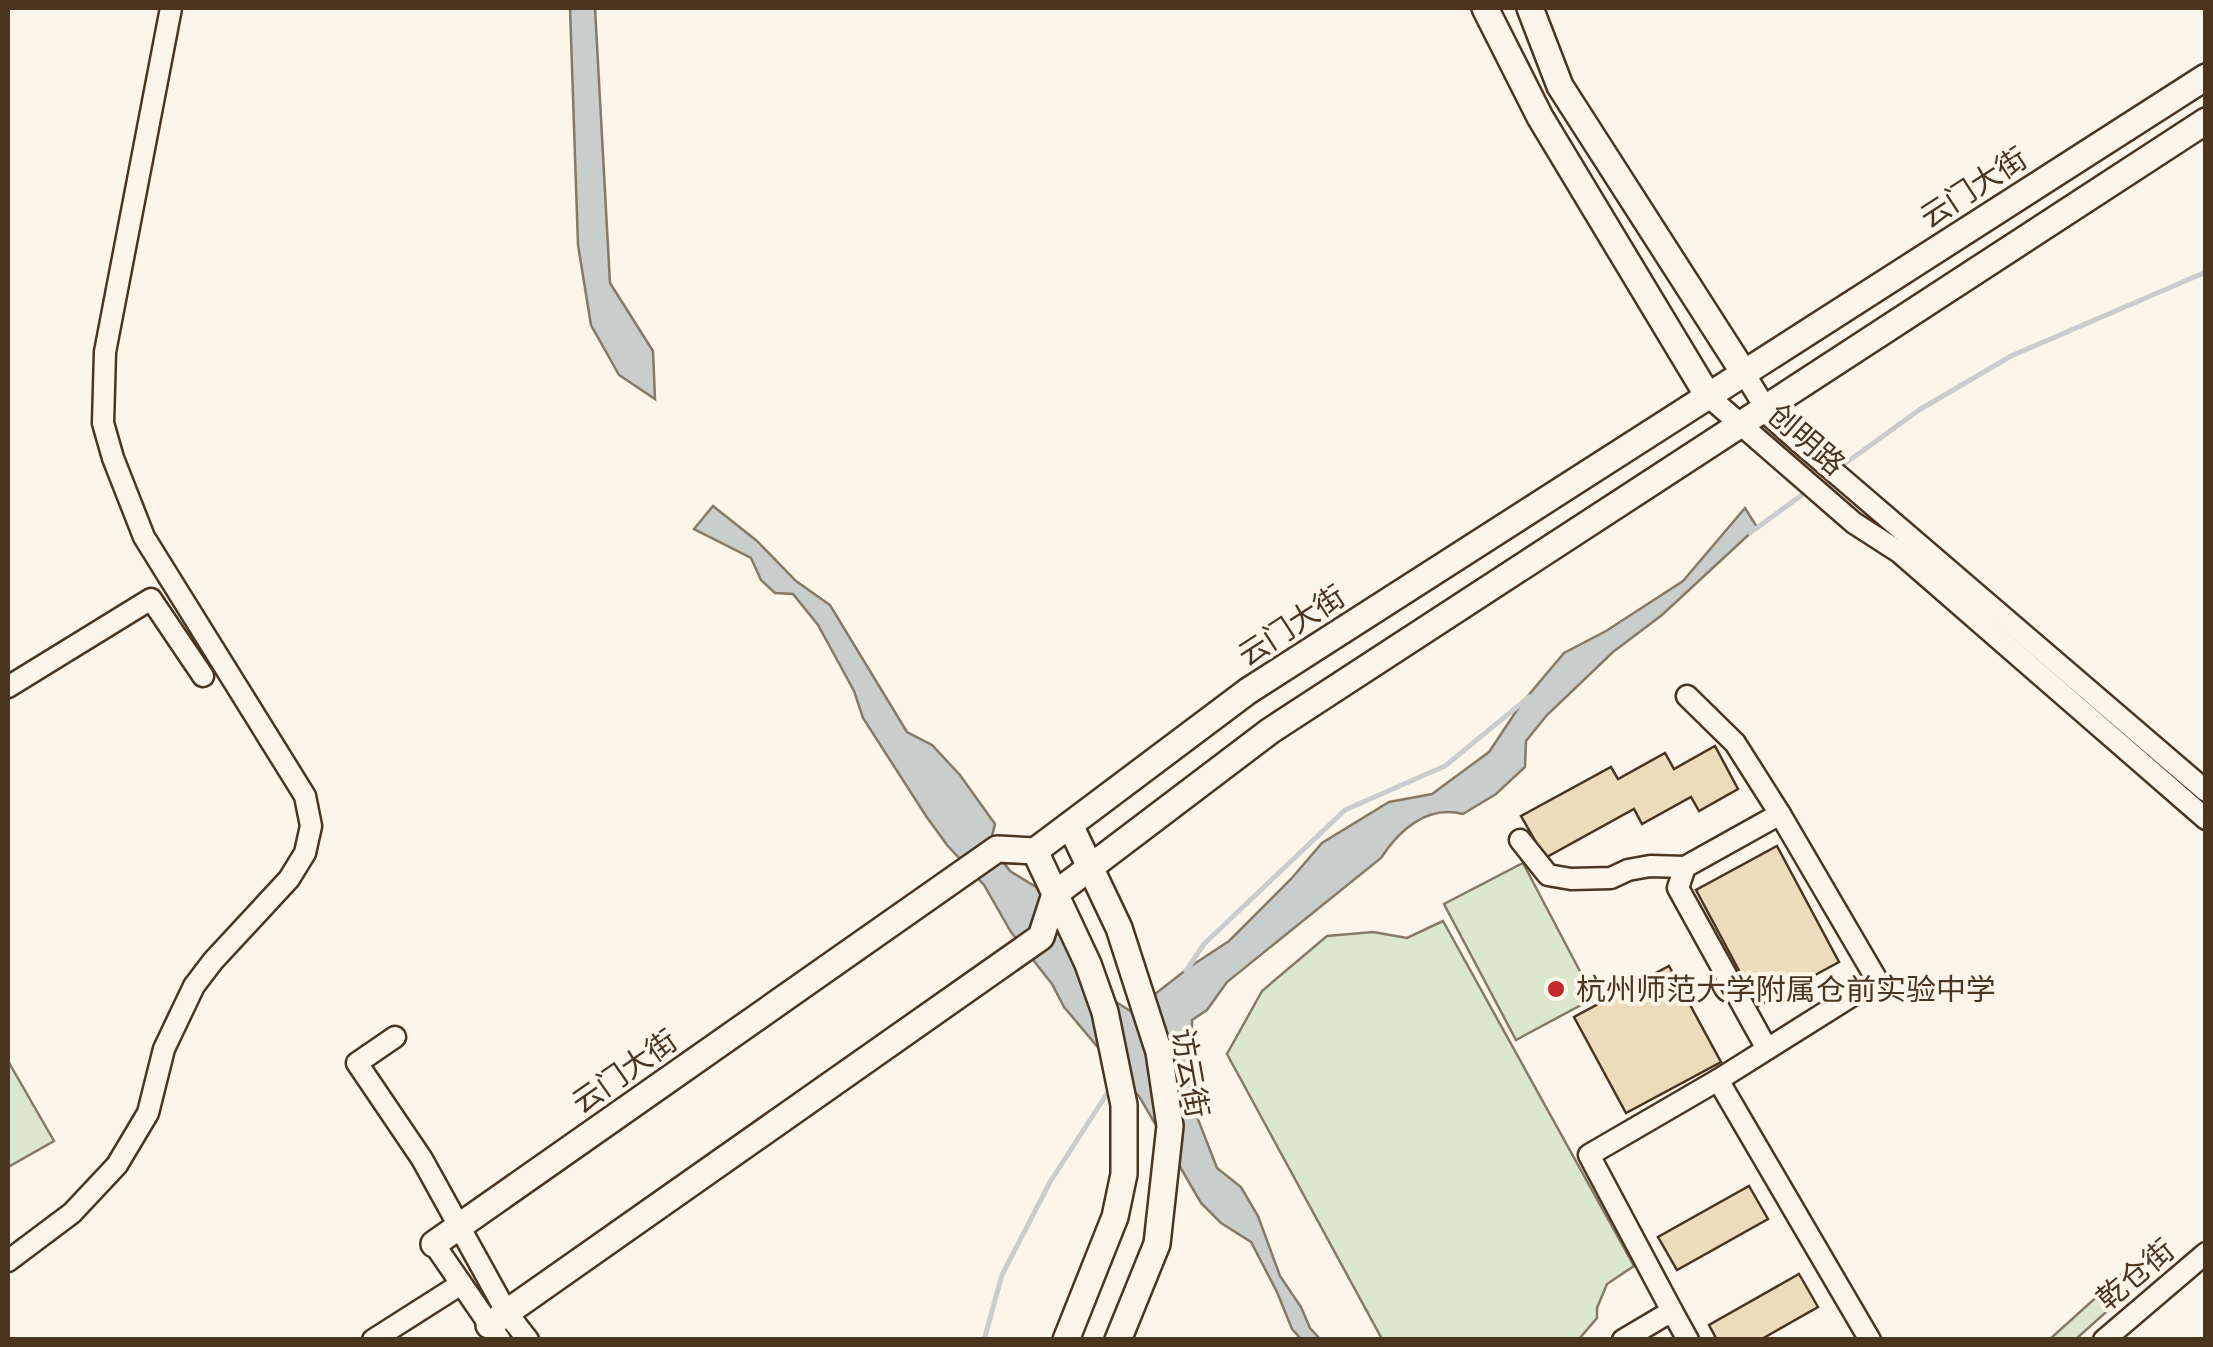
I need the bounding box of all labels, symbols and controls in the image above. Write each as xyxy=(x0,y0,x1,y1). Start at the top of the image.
street label: 云门大街 xyxy=(1912,138,2034,236)
street label: 创明路 xyxy=(1761,395,1853,483)
street label: 云门大街 xyxy=(1230,576,1352,674)
place label: 杭州师范大学附属仓前实验中学 xyxy=(1576,970,1996,1008)
marker: 杭州师范大学附属仓前实验中学 xyxy=(1545,978,1567,1000)
street label: 云门大街 xyxy=(564,1021,684,1121)
street label: 访云街 xyxy=(1164,1025,1218,1121)
street label: 乾仓街 xyxy=(2088,1231,2182,1317)

